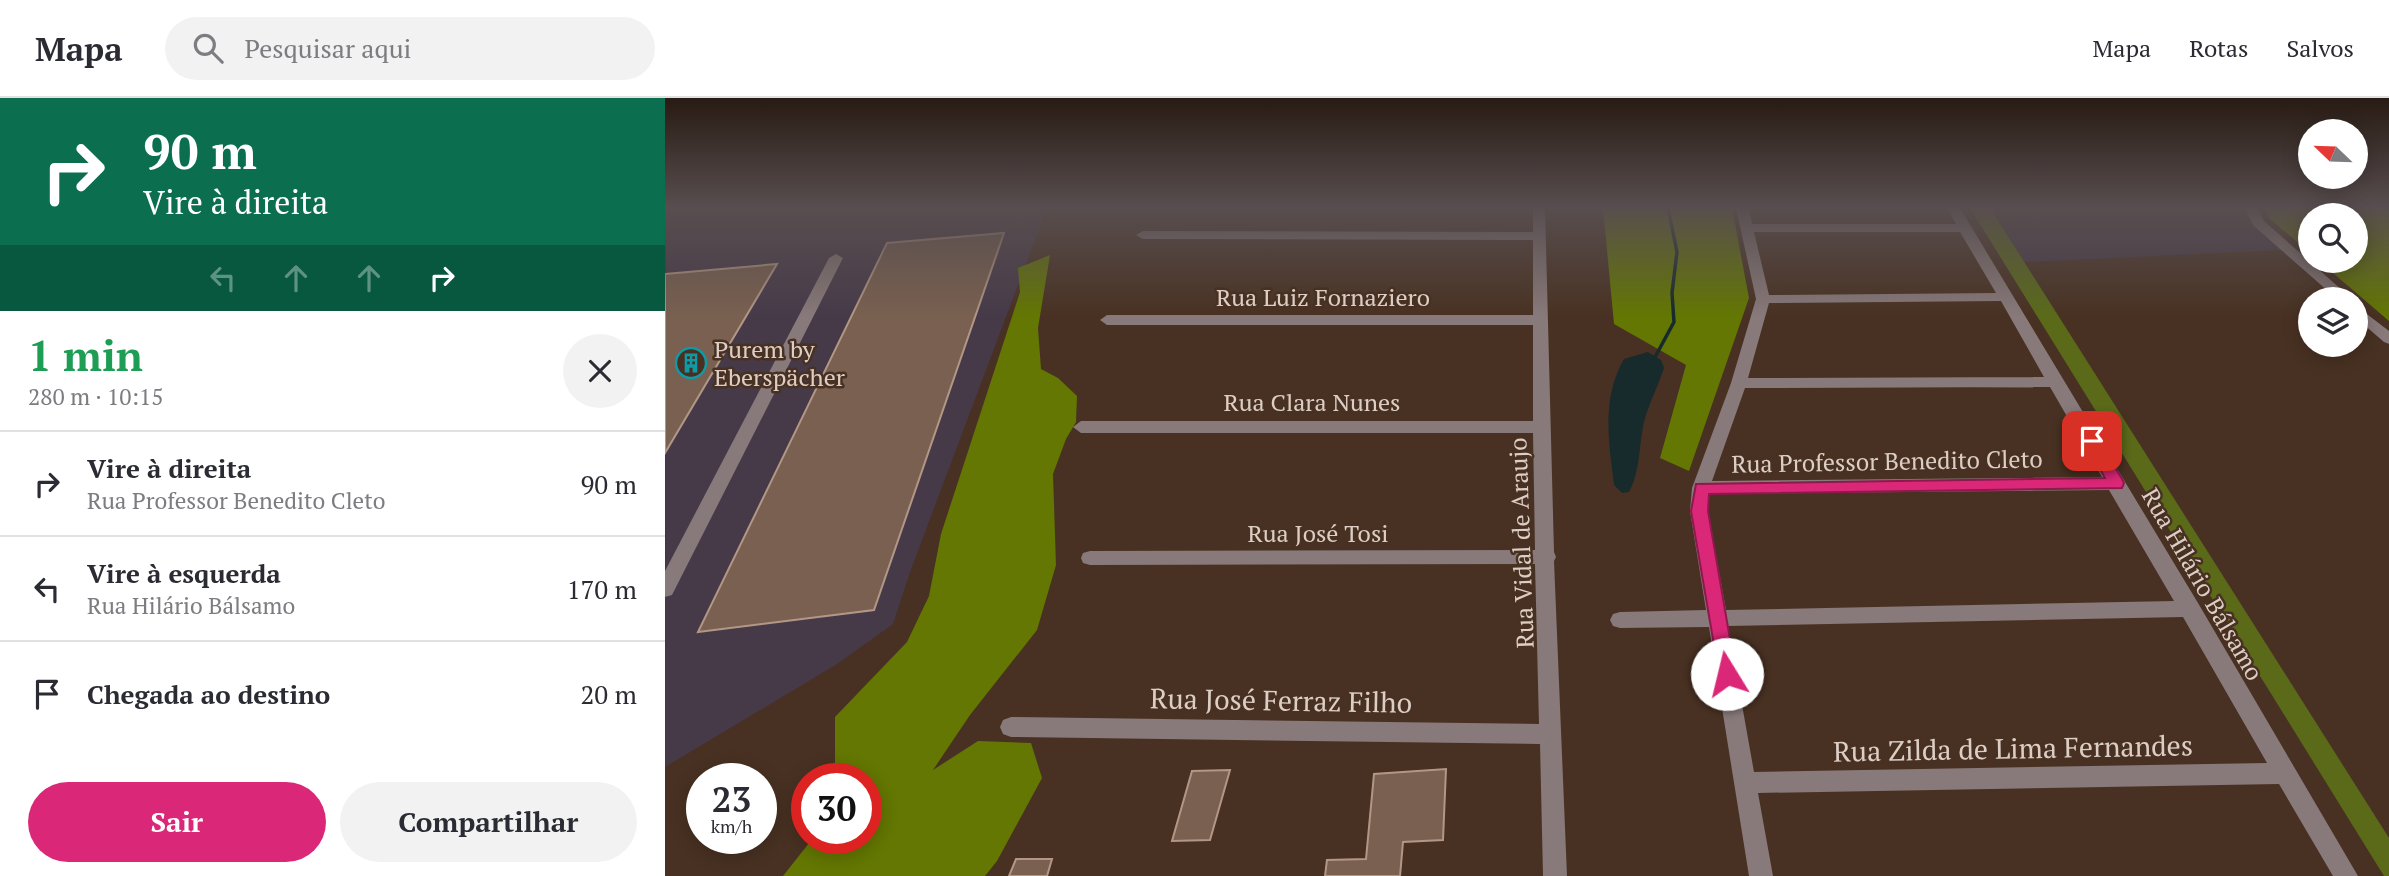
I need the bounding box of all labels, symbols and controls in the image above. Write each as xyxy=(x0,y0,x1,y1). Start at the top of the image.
search box xyxy=(165,17,655,80)
text: Mapa xyxy=(35,27,123,70)
icon: search xyxy=(189,29,227,67)
text: Pesquisar aqui xyxy=(245,31,411,65)
text: Mapa xyxy=(2092,32,2151,64)
text: Rotas xyxy=(2189,32,2248,64)
text: Salvos xyxy=(2286,32,2354,64)
text: 90 m xyxy=(143,118,257,183)
north arrow xyxy=(2298,119,2368,189)
map controls xyxy=(2298,119,2368,357)
icon: right xyxy=(28,126,119,217)
text: Vire à direita xyxy=(143,181,328,223)
button: search xyxy=(2298,203,2368,273)
icon: left xyxy=(204,259,242,297)
icon: ahead xyxy=(277,259,315,297)
icon: ahead xyxy=(350,259,388,297)
icon: right xyxy=(423,259,461,297)
street label: Rua Luiz Fornaziero xyxy=(1216,281,1430,313)
button: layers xyxy=(2298,287,2368,357)
text: 1 min xyxy=(28,327,143,383)
place label: Purem by Eberspächer xyxy=(714,333,846,393)
button: close xyxy=(563,334,637,408)
building icon: Purem by Eberspächer xyxy=(674,346,708,380)
text: 280 m · 10:15 xyxy=(28,381,163,412)
street label: Rua Clara Nunes xyxy=(1223,386,1401,418)
pin xyxy=(2062,411,2122,471)
icon: arrive xyxy=(2073,422,2111,460)
street label: Rua Vidal de Araujo xyxy=(1501,437,1541,649)
street label: Rua Professor Benedito Cleto xyxy=(1731,442,2043,480)
text: Vire à direita xyxy=(87,451,251,485)
icon: right xyxy=(28,465,66,503)
text: 90 m xyxy=(581,467,637,501)
street label: Rua Hilário Bálsamo xyxy=(2135,482,2271,686)
text: Rua Professor Benedito Cleto xyxy=(87,485,385,516)
street label: Rua José Tosi xyxy=(1248,517,1389,549)
text: Vire à esquerda xyxy=(87,556,281,590)
icon: left xyxy=(28,570,66,608)
text: 170 m xyxy=(567,572,637,606)
text: Rua Hilário Bálsamo xyxy=(87,590,295,621)
position arrow xyxy=(1690,637,1764,711)
icon: arrive xyxy=(28,675,66,713)
text: Chegada ao destino xyxy=(87,677,330,711)
text: 20 m xyxy=(581,677,637,711)
street label: Rua José Ferraz Filho xyxy=(1150,679,1412,721)
street label: Rua Zilda de Lima Fernandes xyxy=(1833,726,2193,770)
speed limit sign: 30 xyxy=(791,763,882,854)
text: 23 xyxy=(712,776,751,822)
button: Sair xyxy=(28,782,326,862)
button: Compartilhar xyxy=(340,782,637,862)
text: km/h xyxy=(711,814,752,838)

